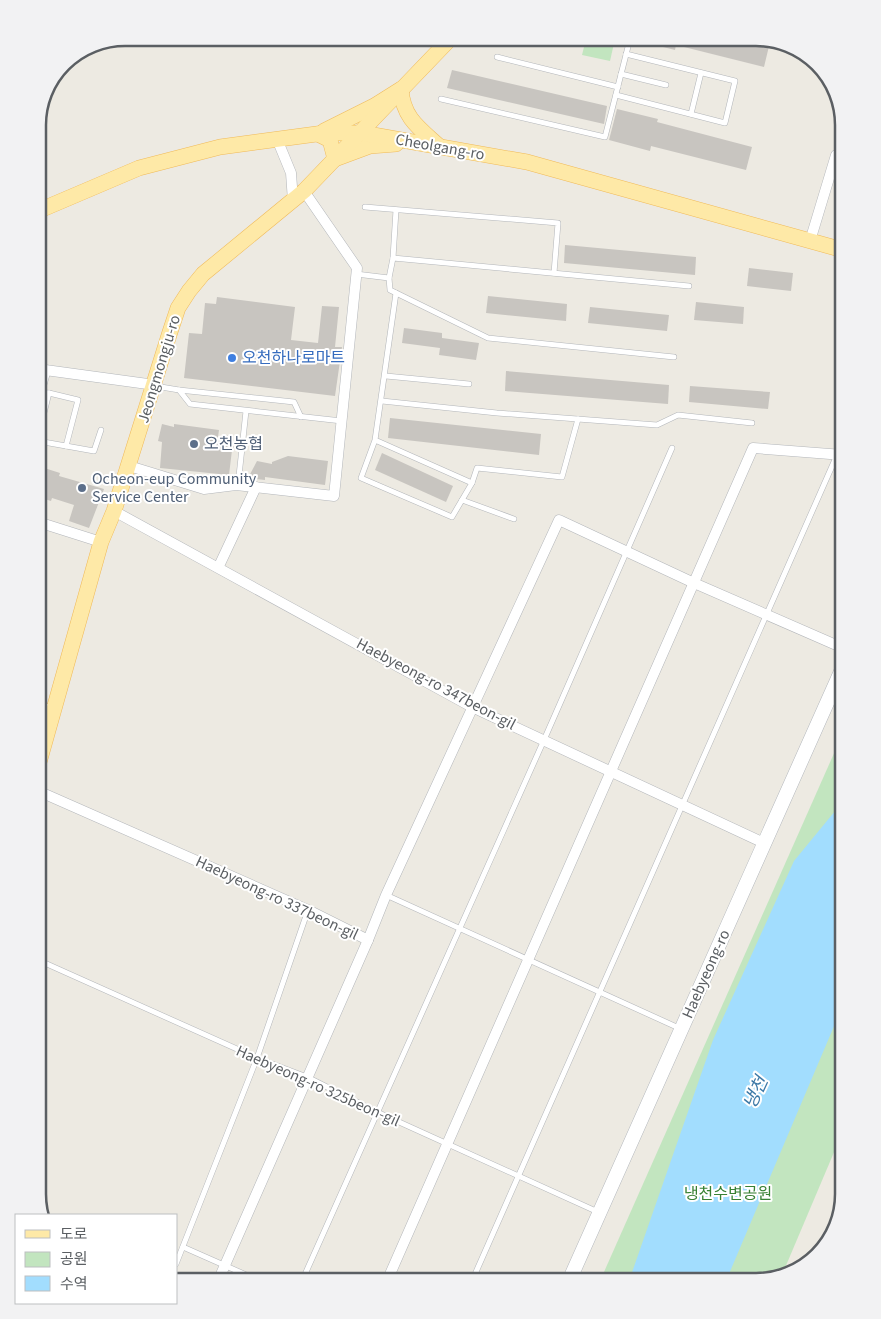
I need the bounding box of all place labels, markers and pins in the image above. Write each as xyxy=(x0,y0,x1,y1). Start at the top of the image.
place label: 오천하나로마트 xyxy=(242,347,345,369)
marker: 오천하나로마트 xyxy=(226,352,238,364)
place label: 오천농협 xyxy=(204,433,263,455)
marker: 오천농협 xyxy=(188,438,200,450)
place label: Ocheon-eup Community Service Center xyxy=(92,468,257,508)
marker: Ocheon-eup Community Service Center xyxy=(76,482,88,494)

